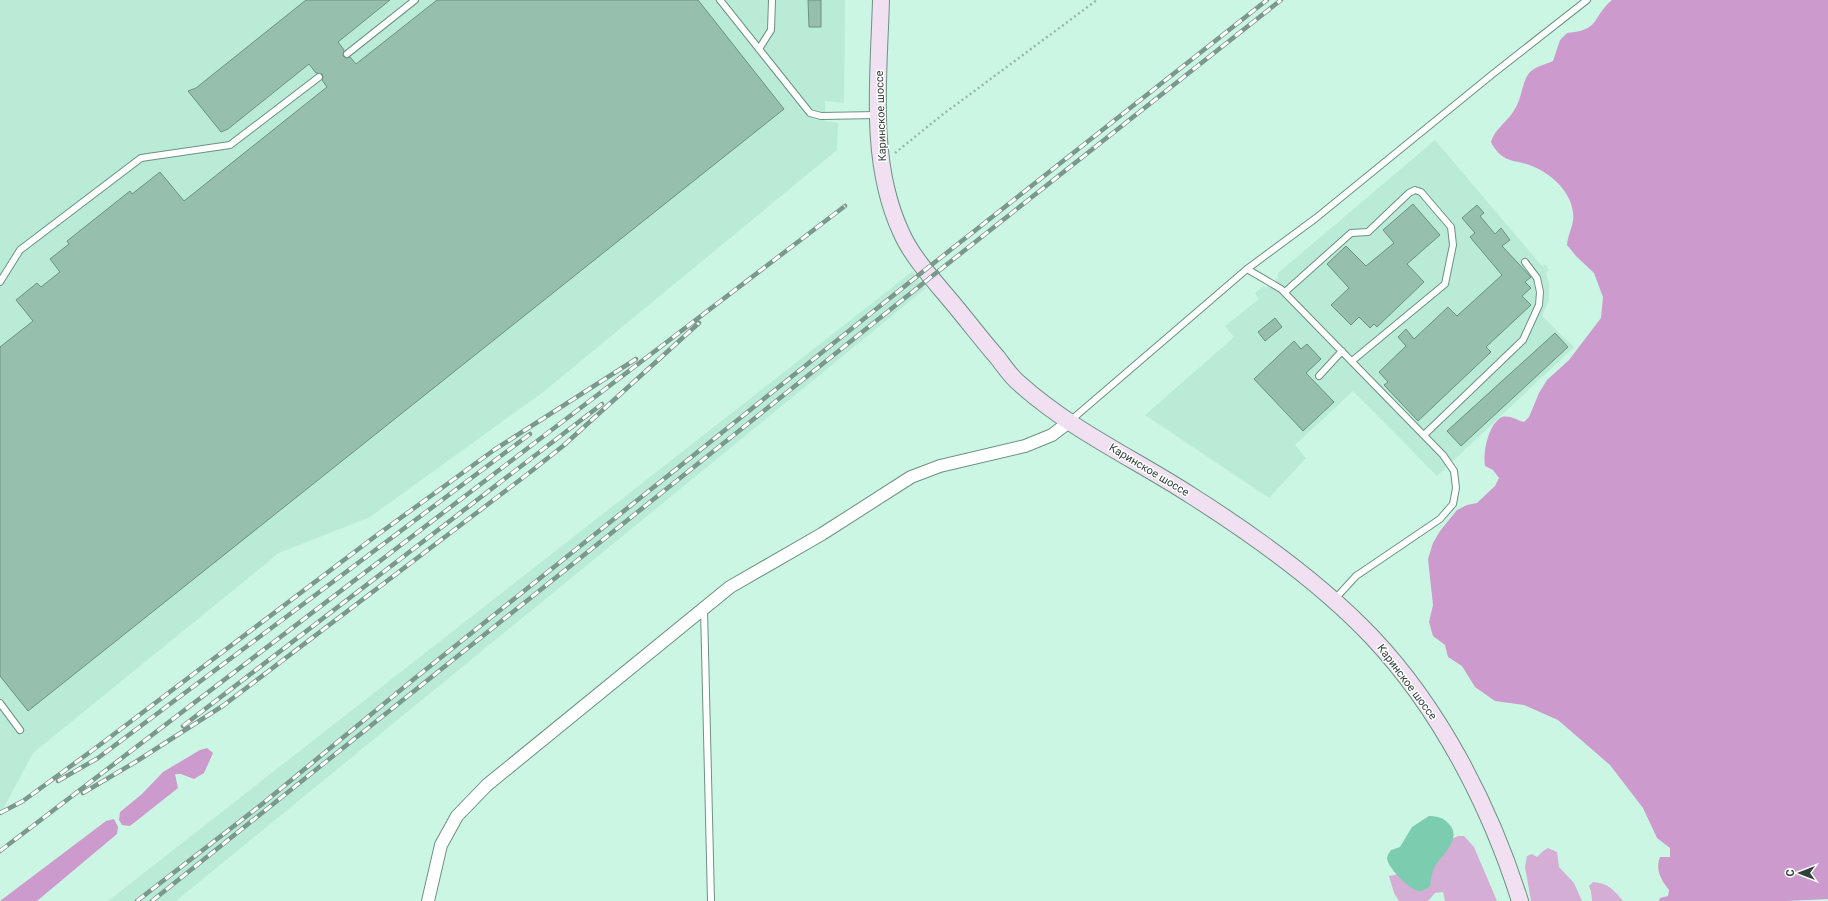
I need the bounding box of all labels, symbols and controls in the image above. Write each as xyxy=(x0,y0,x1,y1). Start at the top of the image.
street label: Каринское шоссе xyxy=(873,70,889,162)
street label: Каринское шоссе xyxy=(1107,441,1191,499)
street label: Каринское шоссе xyxy=(1374,642,1440,722)
north arrow xyxy=(1780,853,1820,893)
text: С xyxy=(1784,869,1797,877)

